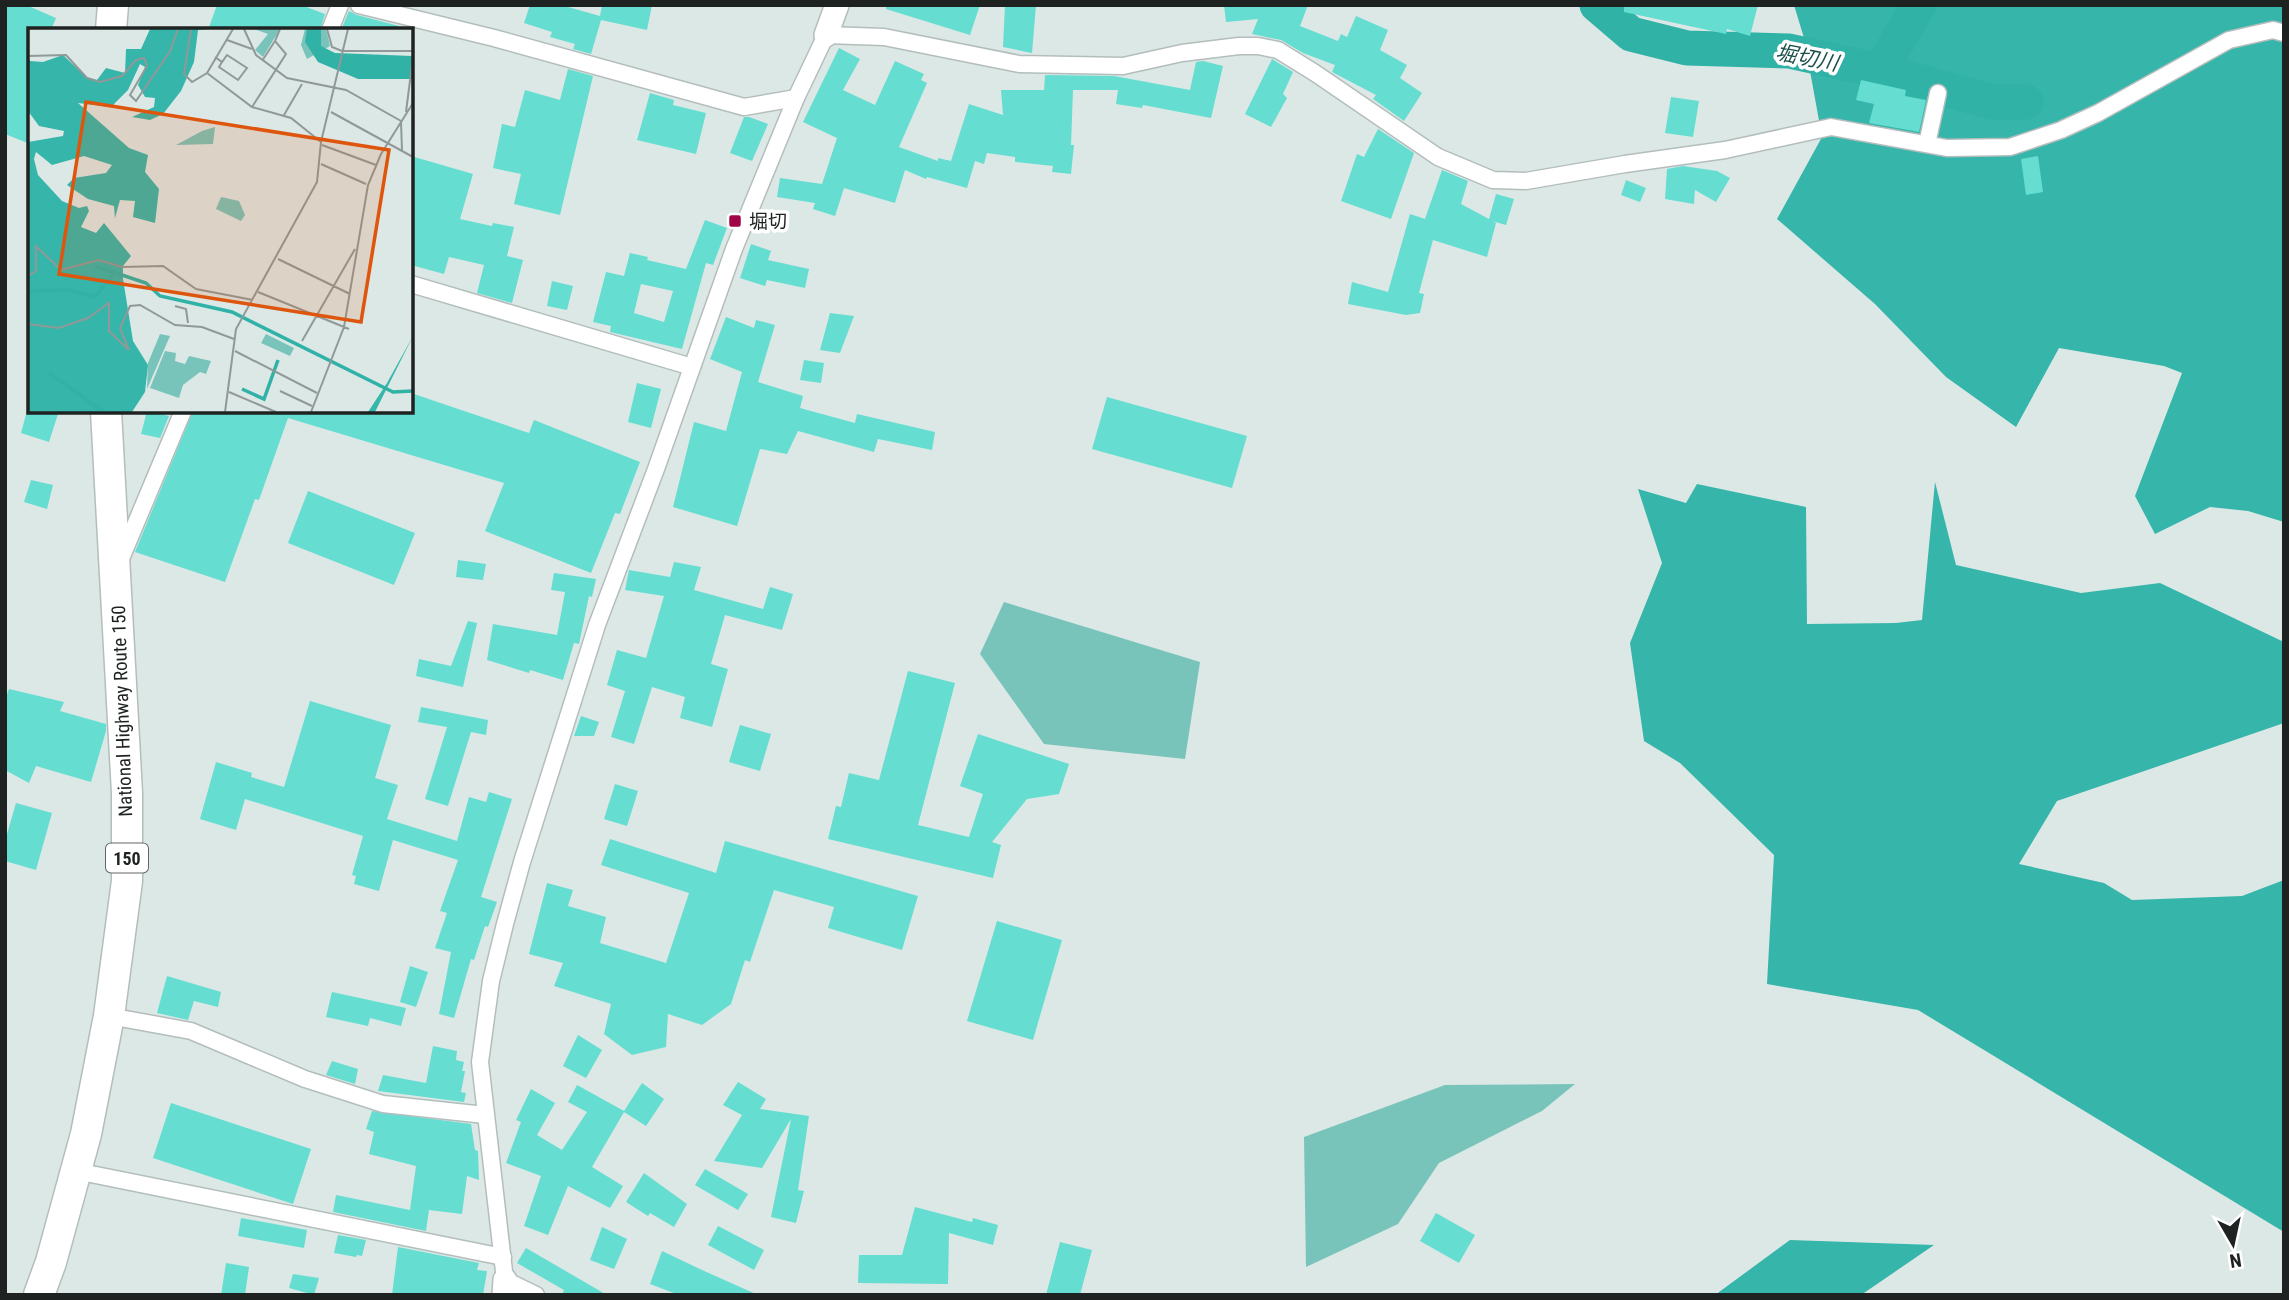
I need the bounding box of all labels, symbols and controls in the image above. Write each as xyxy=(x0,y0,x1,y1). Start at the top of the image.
inset map xyxy=(28,28,413,413)
water label: 堀切川 xyxy=(1774,40,1842,76)
place label: 堀切 xyxy=(749,210,787,233)
marker: 堀切 xyxy=(727,213,743,229)
street label: National Highway Route 150 xyxy=(107,605,137,817)
road number: 150 xyxy=(106,844,148,872)
north arrow xyxy=(2198,1209,2268,1279)
text: N xyxy=(2228,1248,2243,1273)

